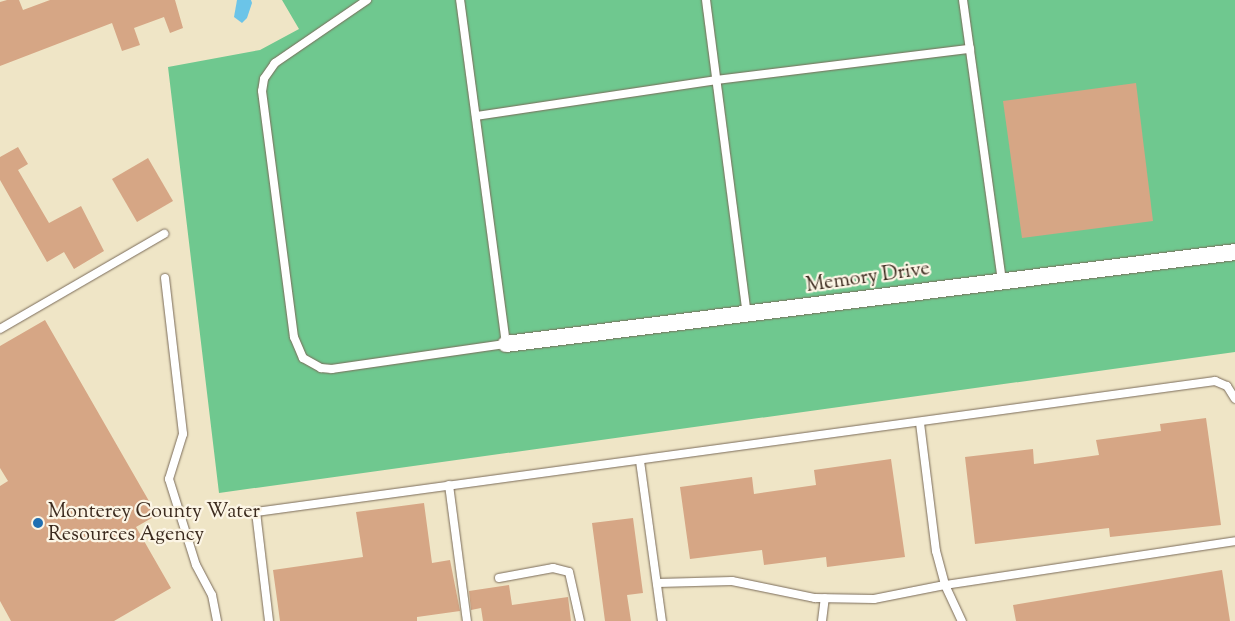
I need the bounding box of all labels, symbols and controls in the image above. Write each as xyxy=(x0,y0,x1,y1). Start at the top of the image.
street label: Memory Drive xyxy=(805,257,931,299)
place label: Monterey County Water Resources Agency xyxy=(48,500,260,547)
marker: Monterey County Water Resources Agency xyxy=(32,517,44,529)

